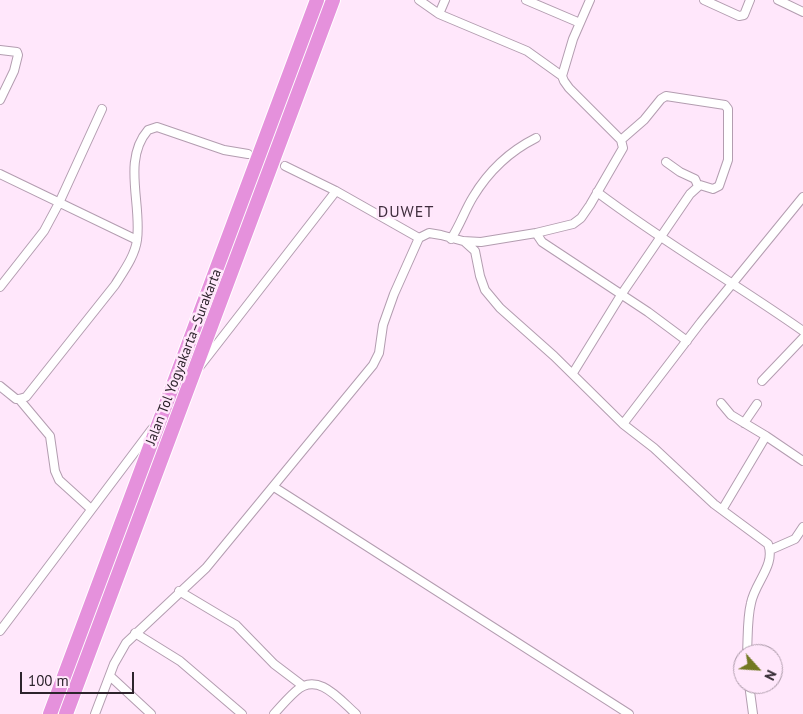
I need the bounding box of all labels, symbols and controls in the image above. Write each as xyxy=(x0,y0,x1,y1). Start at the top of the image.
district label: DUWET xyxy=(377,202,435,222)
street label: Jalan Tol Yogyakarta–Surakarta xyxy=(143,267,225,447)
north arrow xyxy=(733,644,783,694)
scale bar xyxy=(22,662,136,694)
text: N xyxy=(760,667,781,683)
text: 100 m xyxy=(28,671,69,690)

